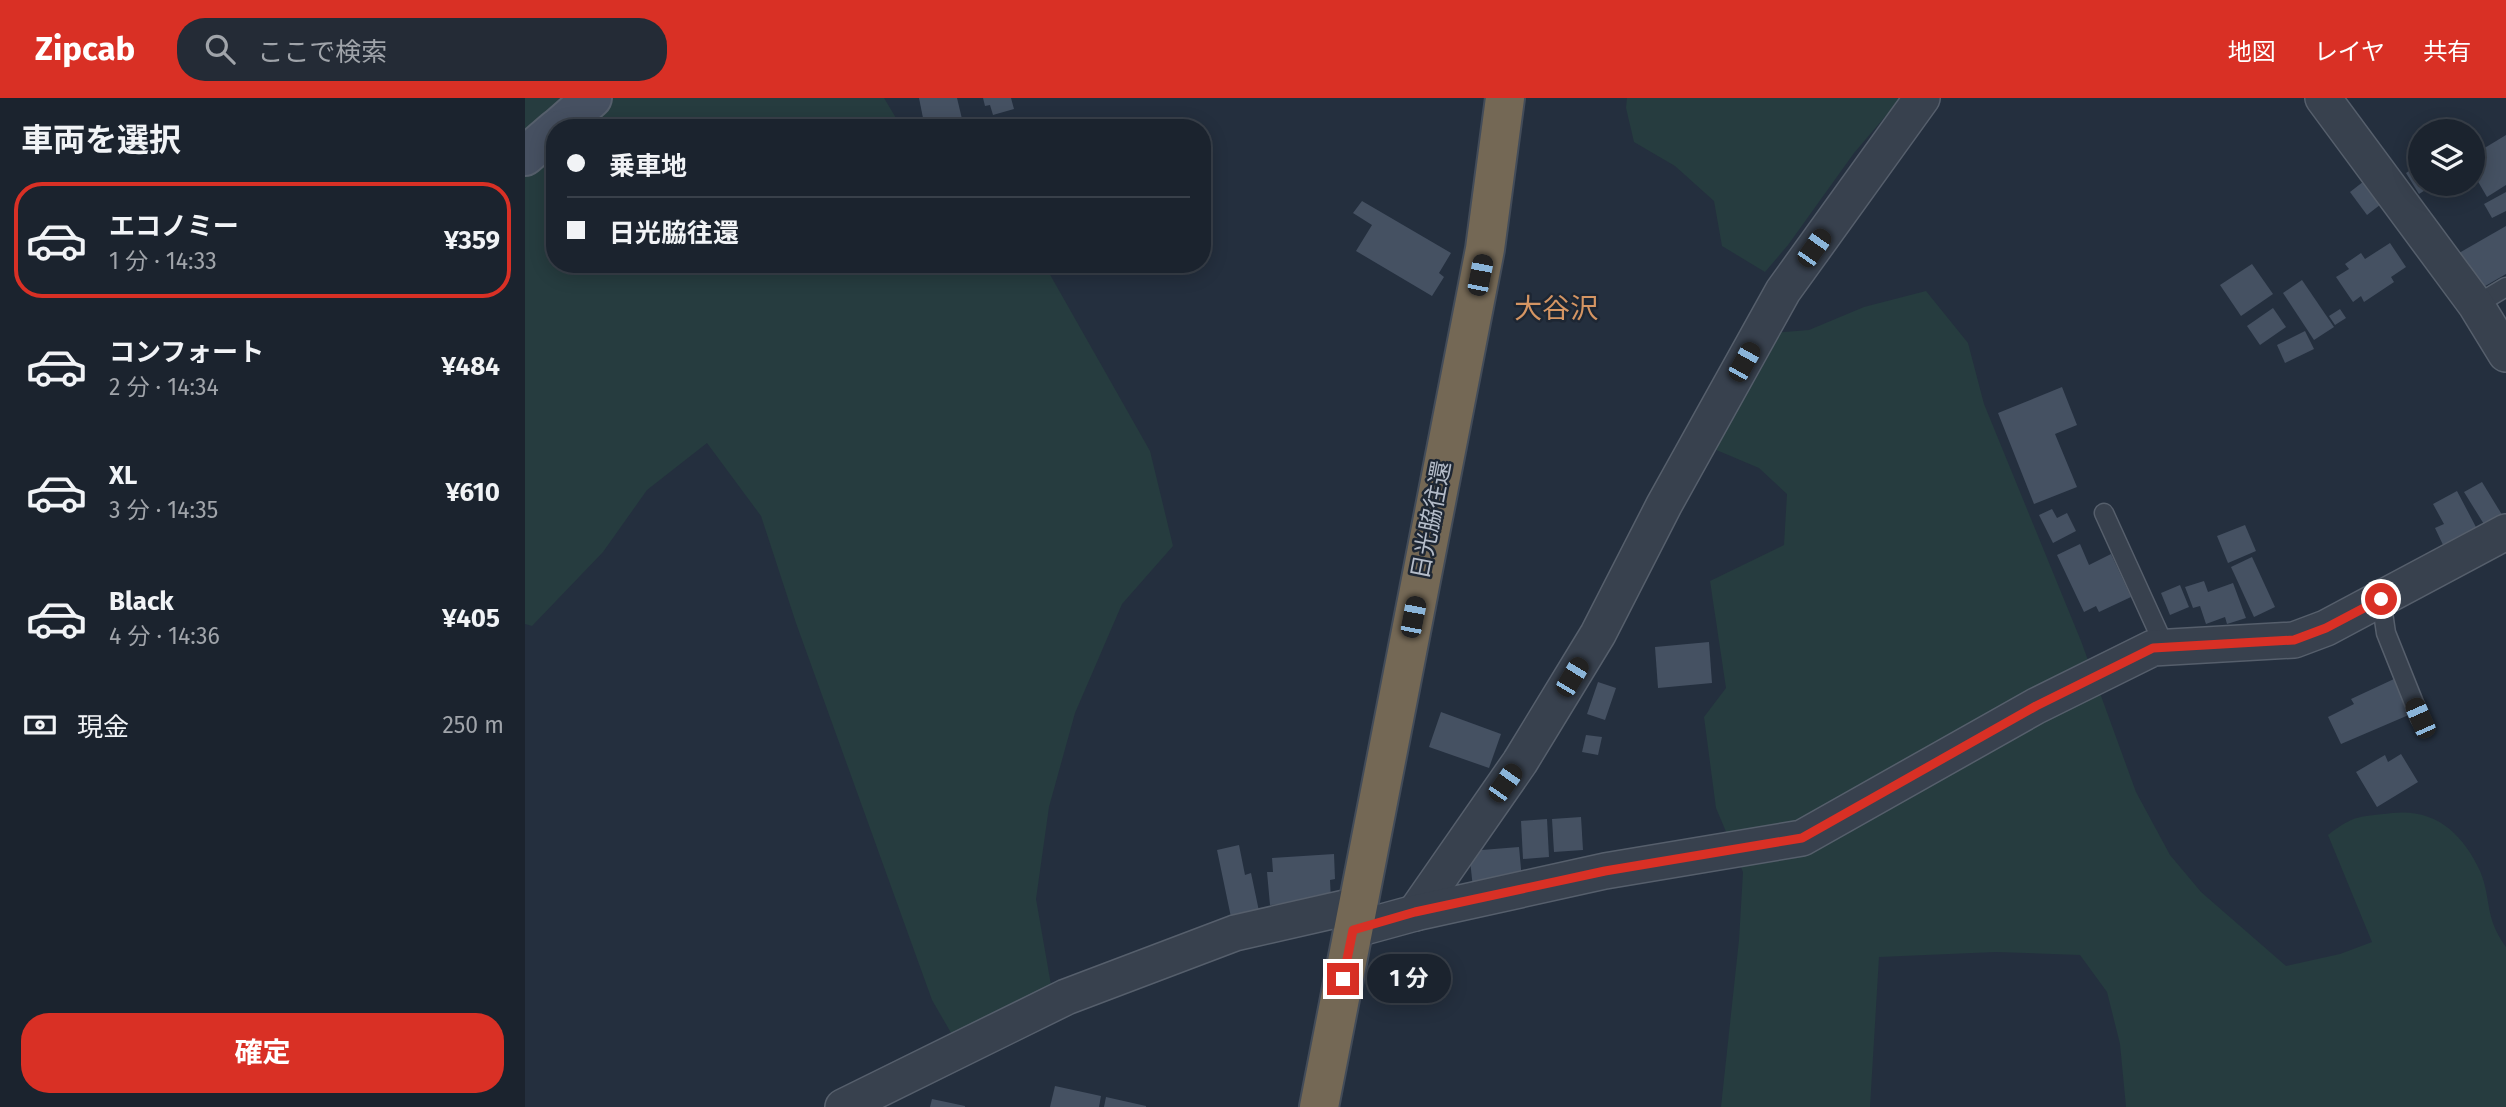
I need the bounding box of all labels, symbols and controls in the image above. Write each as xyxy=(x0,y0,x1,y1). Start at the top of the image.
search box xyxy=(177,18,667,81)
text: Zipcab xyxy=(35,29,135,69)
icon: search xyxy=(201,30,239,68)
text: ここで検索 xyxy=(257,37,387,68)
text: 地図 xyxy=(2228,38,2276,66)
text: レイヤ xyxy=(2314,38,2385,66)
text: 共有 xyxy=(2423,38,2471,66)
map controls xyxy=(2408,119,2485,196)
button: layers xyxy=(2408,119,2485,196)
text: 車両を選択 xyxy=(21,121,181,159)
text: 乗車地 xyxy=(609,151,687,182)
icon: car xyxy=(25,209,88,272)
text: エコノミー xyxy=(109,211,239,242)
text: 日光脇往還 xyxy=(609,218,739,249)
text: ¥359 xyxy=(444,225,500,256)
car xyxy=(1794,225,1835,271)
text: 1 分 · 14:33 xyxy=(109,247,217,275)
car xyxy=(1466,252,1495,298)
district label: 大谷沢 xyxy=(1514,292,1598,325)
icon: car xyxy=(25,335,88,398)
text: コンフォート xyxy=(109,337,264,368)
car xyxy=(1725,339,1764,385)
text: ¥484 xyxy=(441,351,500,382)
text: 2 分 · 14:34 xyxy=(109,373,219,401)
street label: 日光脇往還 xyxy=(1406,458,1456,582)
text: XL xyxy=(109,460,137,491)
icon: car xyxy=(25,461,88,524)
text: ¥610 xyxy=(446,477,500,508)
text: 3 分 · 14:35 xyxy=(109,496,218,524)
route start xyxy=(2365,583,2397,615)
text: Black xyxy=(109,586,174,617)
icon: car xyxy=(25,587,88,650)
car xyxy=(1399,594,1428,640)
text: ¥405 xyxy=(442,603,500,634)
text: 4 分 · 14:36 xyxy=(109,622,220,650)
car xyxy=(1553,654,1592,700)
car xyxy=(2402,695,2439,741)
icon: cash xyxy=(21,706,59,744)
text: 250 m xyxy=(442,711,504,739)
text: 現金 xyxy=(77,712,129,743)
car xyxy=(1485,760,1526,806)
callout: 1 分 xyxy=(1367,954,1451,1004)
route end xyxy=(1327,963,1359,995)
text: 1 分 xyxy=(1389,964,1429,992)
button: 確定 xyxy=(21,1013,504,1093)

